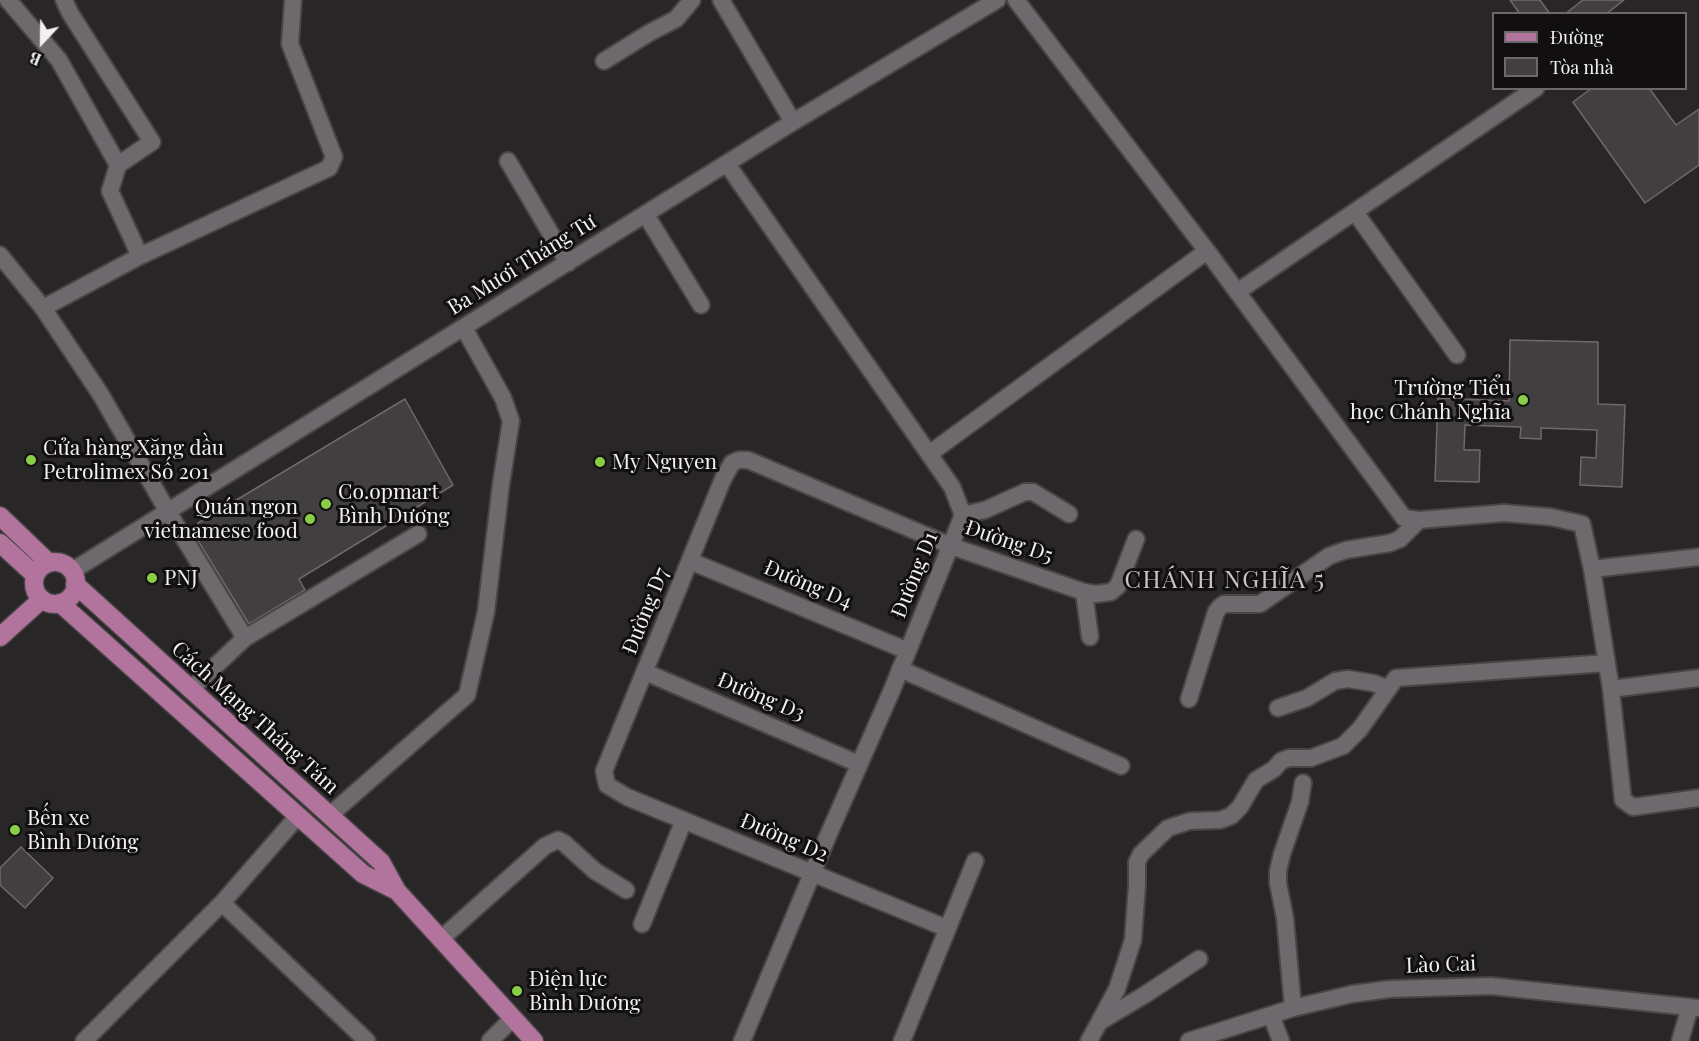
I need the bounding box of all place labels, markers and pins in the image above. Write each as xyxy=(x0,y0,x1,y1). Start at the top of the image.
place label: Trường Tiểu học Chánh Nghĩa xyxy=(1350,375,1511,425)
marker: Trường Tiểu học Chánh Nghĩa xyxy=(1516,393,1530,407)
place label: Cửa hàng Xăng dầu Petrolimex Số 201 xyxy=(43,435,224,485)
place label: My Nguyen xyxy=(612,449,717,475)
marker: Cửa hàng Xăng dầu Petrolimex Số 201 xyxy=(24,453,38,467)
marker: My Nguyen xyxy=(593,455,607,469)
place label: Co.opmart Bình Dương xyxy=(338,479,450,529)
place label: Quán ngon vietnamese food xyxy=(144,494,298,544)
marker: Co.opmart Bình Dương xyxy=(319,497,333,511)
marker: Quán ngon vietnamese food xyxy=(303,512,317,526)
place label: PNJ xyxy=(164,565,198,591)
marker: PNJ xyxy=(145,571,159,585)
place label: Bến xe Bình Dương xyxy=(27,805,139,855)
marker: Bến xe Bình Dương xyxy=(8,823,22,837)
place label: Điện lực Bình Dương xyxy=(529,966,641,1016)
marker: Điện lực Bình Dương xyxy=(510,984,524,998)

